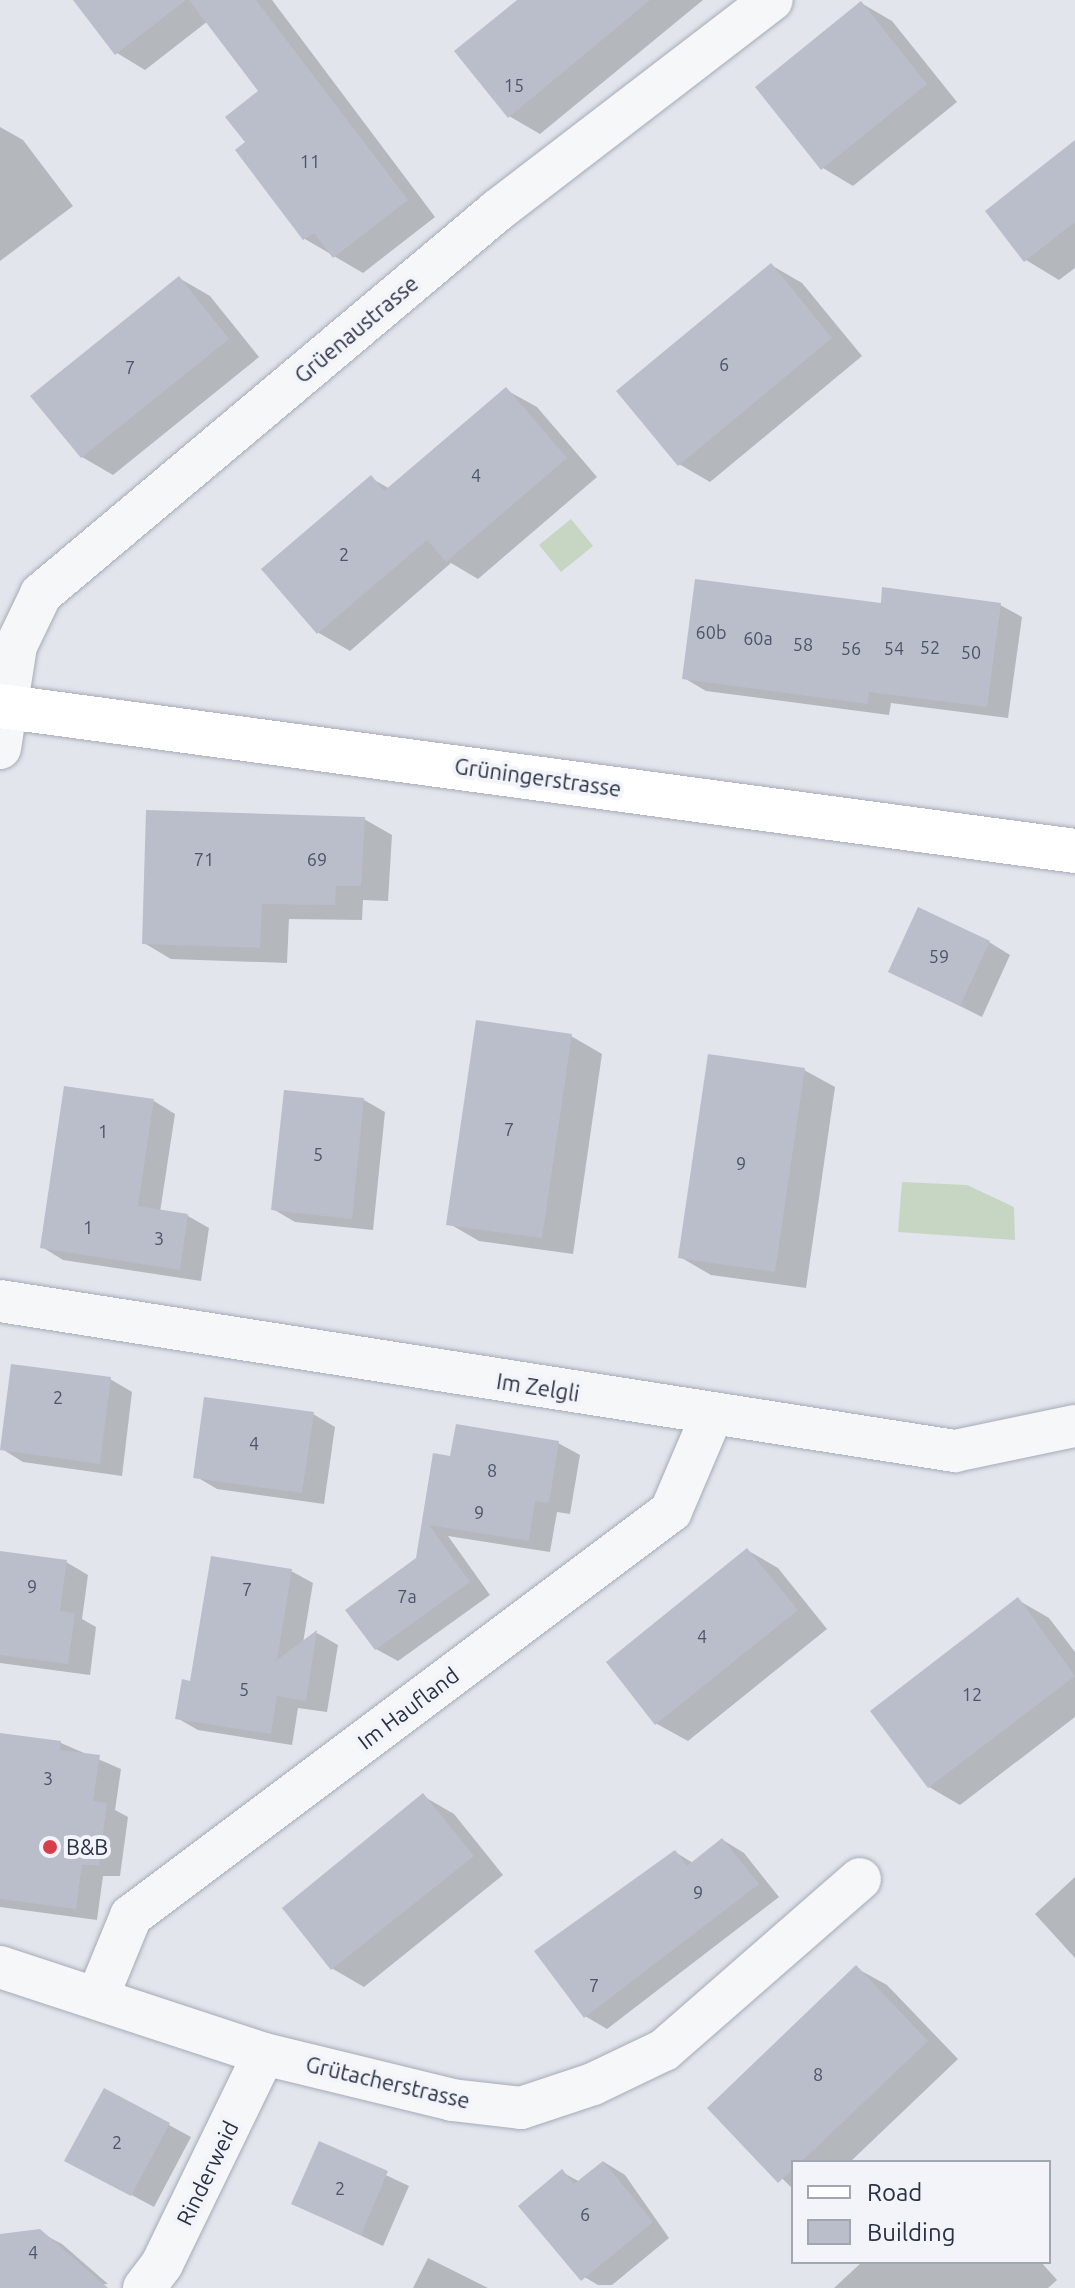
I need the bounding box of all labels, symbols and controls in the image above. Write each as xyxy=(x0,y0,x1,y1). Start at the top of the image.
house number: 15 xyxy=(504,74,524,96)
house number: 11 xyxy=(300,150,320,172)
street label: Grüenaustrasse xyxy=(289,270,423,388)
house number: 6 xyxy=(719,353,729,375)
house number: 7 xyxy=(125,356,135,378)
house number: 4 xyxy=(471,464,481,486)
house number: 2 xyxy=(339,543,349,565)
house number: 60b xyxy=(696,621,726,643)
house number: 60a xyxy=(743,627,773,649)
house number: 58 xyxy=(793,633,813,655)
house number: 52 xyxy=(920,636,940,658)
house number: 56 xyxy=(841,637,861,659)
house number: 54 xyxy=(884,637,904,659)
house number: 50 xyxy=(961,641,981,663)
street label: Grüningerstrasse xyxy=(453,752,623,802)
house number: 71 xyxy=(194,848,214,870)
house number: 69 xyxy=(307,848,327,870)
house number: 59 xyxy=(929,945,949,967)
house number: 7 xyxy=(504,1118,514,1140)
house number: 1 xyxy=(98,1120,108,1142)
house number: 5 xyxy=(313,1143,323,1165)
house number: 9 xyxy=(736,1152,746,1174)
house number: 1 xyxy=(83,1216,93,1238)
house number: 3 xyxy=(154,1227,164,1249)
street label: Im Zelgli xyxy=(495,1367,581,1407)
house number: 2 xyxy=(53,1386,63,1408)
house number: 4 xyxy=(249,1432,259,1454)
house number: 8 xyxy=(487,1459,497,1481)
house number: 9 xyxy=(474,1501,484,1523)
house number: 9 xyxy=(27,1575,37,1597)
house number: 7 xyxy=(242,1578,252,1600)
house number: 7a xyxy=(397,1585,417,1607)
house number: 4 xyxy=(697,1625,707,1647)
street label: Im Haufland xyxy=(352,1661,464,1755)
house number: 5 xyxy=(239,1678,249,1700)
house number: 12 xyxy=(962,1683,982,1705)
house number: 3 xyxy=(43,1767,53,1789)
place label: B&B xyxy=(66,1834,108,1860)
marker: B&B xyxy=(41,1838,59,1856)
house number: 9 xyxy=(693,1881,703,1903)
house number: 7 xyxy=(589,1974,599,1996)
street label: Grütacherstrasse xyxy=(303,2050,473,2114)
house number: 8 xyxy=(813,2063,823,2085)
street label: Rinderweid xyxy=(170,2117,244,2229)
house number: 2 xyxy=(112,2131,122,2153)
legend xyxy=(791,2160,1051,2264)
house number: 2 xyxy=(335,2177,345,2199)
text: Road xyxy=(867,2179,922,2206)
house number: 6 xyxy=(580,2203,590,2225)
text: Building xyxy=(867,2219,955,2246)
house number: 4 xyxy=(28,2241,38,2263)

